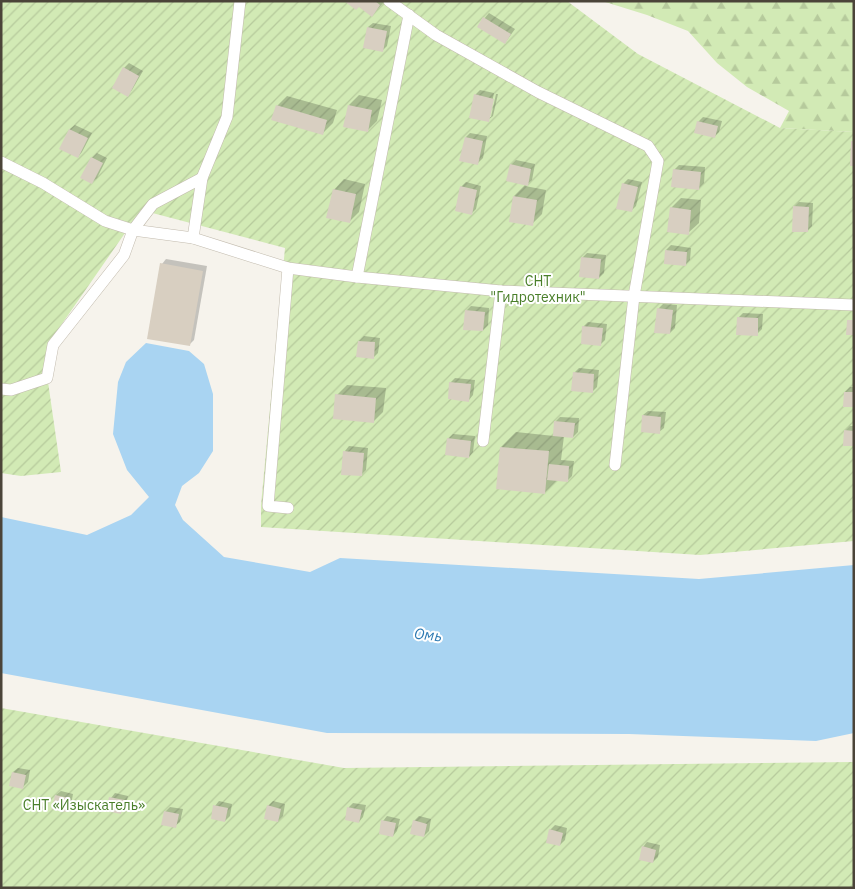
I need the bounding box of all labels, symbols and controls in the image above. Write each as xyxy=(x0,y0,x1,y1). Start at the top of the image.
park label: СНТ "Гидротехник" xyxy=(490,272,586,306)
water label: Омь xyxy=(413,624,443,645)
park label: СНТ «Изыскатель» xyxy=(23,796,145,814)

